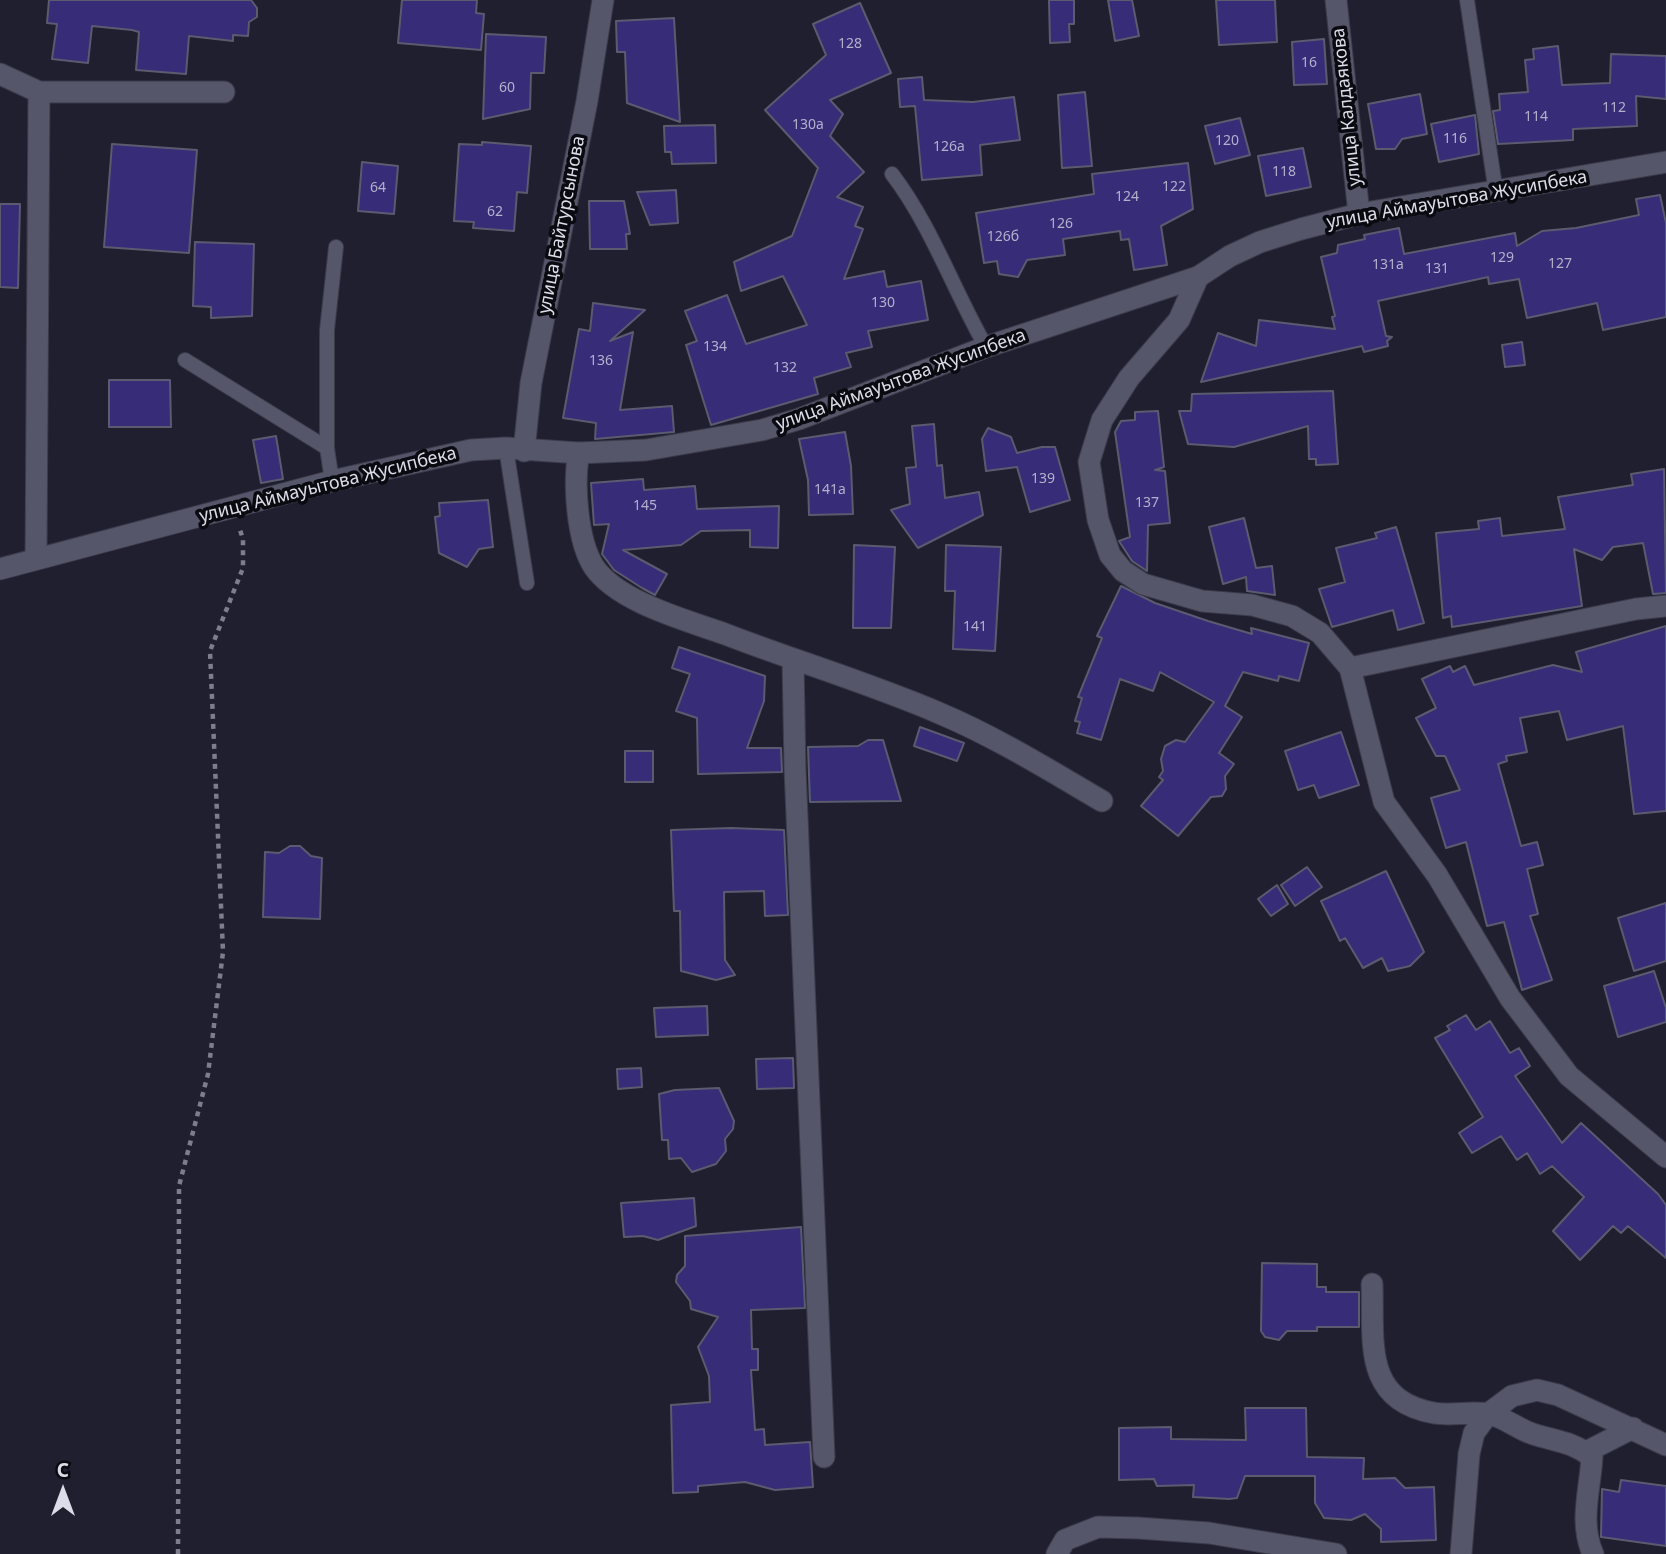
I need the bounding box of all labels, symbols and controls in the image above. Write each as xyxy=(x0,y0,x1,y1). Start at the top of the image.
street label: улица Калдаякова xyxy=(1328,27,1366,187)
house number: 128 xyxy=(838,36,862,52)
house number: 16 xyxy=(1301,55,1317,71)
house number: 60 xyxy=(499,80,515,96)
house number: 112 xyxy=(1602,100,1626,116)
house number: 114 xyxy=(1524,109,1548,125)
house number: 130а xyxy=(792,117,824,133)
house number: 116 xyxy=(1443,131,1467,147)
house number: 120 xyxy=(1215,133,1239,149)
street label: улица Байтурсынова xyxy=(534,134,590,316)
house number: 126а xyxy=(933,139,965,155)
house number: 118 xyxy=(1272,164,1296,180)
street label: улица Аймауытова Жусипбека xyxy=(1325,166,1589,234)
house number: 122 xyxy=(1162,179,1186,195)
house number: 64 xyxy=(370,180,386,196)
house number: 124 xyxy=(1115,189,1139,205)
house number: 62 xyxy=(487,204,503,220)
house number: 126 xyxy=(1049,216,1073,232)
house number: 126б xyxy=(987,229,1019,245)
house number: 129 xyxy=(1490,250,1514,266)
house number: 127 xyxy=(1548,256,1572,272)
house number: 131а xyxy=(1372,257,1404,273)
house number: 131 xyxy=(1425,261,1449,277)
house number: 130 xyxy=(871,295,895,311)
street label: улица Аймауытова Жусипбека xyxy=(773,325,1029,435)
house number: 134 xyxy=(703,339,727,355)
house number: 136 xyxy=(589,353,613,369)
house number: 132 xyxy=(773,360,797,376)
street label: улица Аймауытова Жусипбека xyxy=(197,443,459,527)
house number: 139 xyxy=(1031,471,1055,487)
house number: 141а xyxy=(814,482,846,498)
house number: 137 xyxy=(1135,495,1159,511)
house number: 145 xyxy=(633,498,657,514)
house number: 141 xyxy=(963,619,987,635)
north arrow xyxy=(28,1456,98,1526)
text: С xyxy=(57,1457,69,1483)

